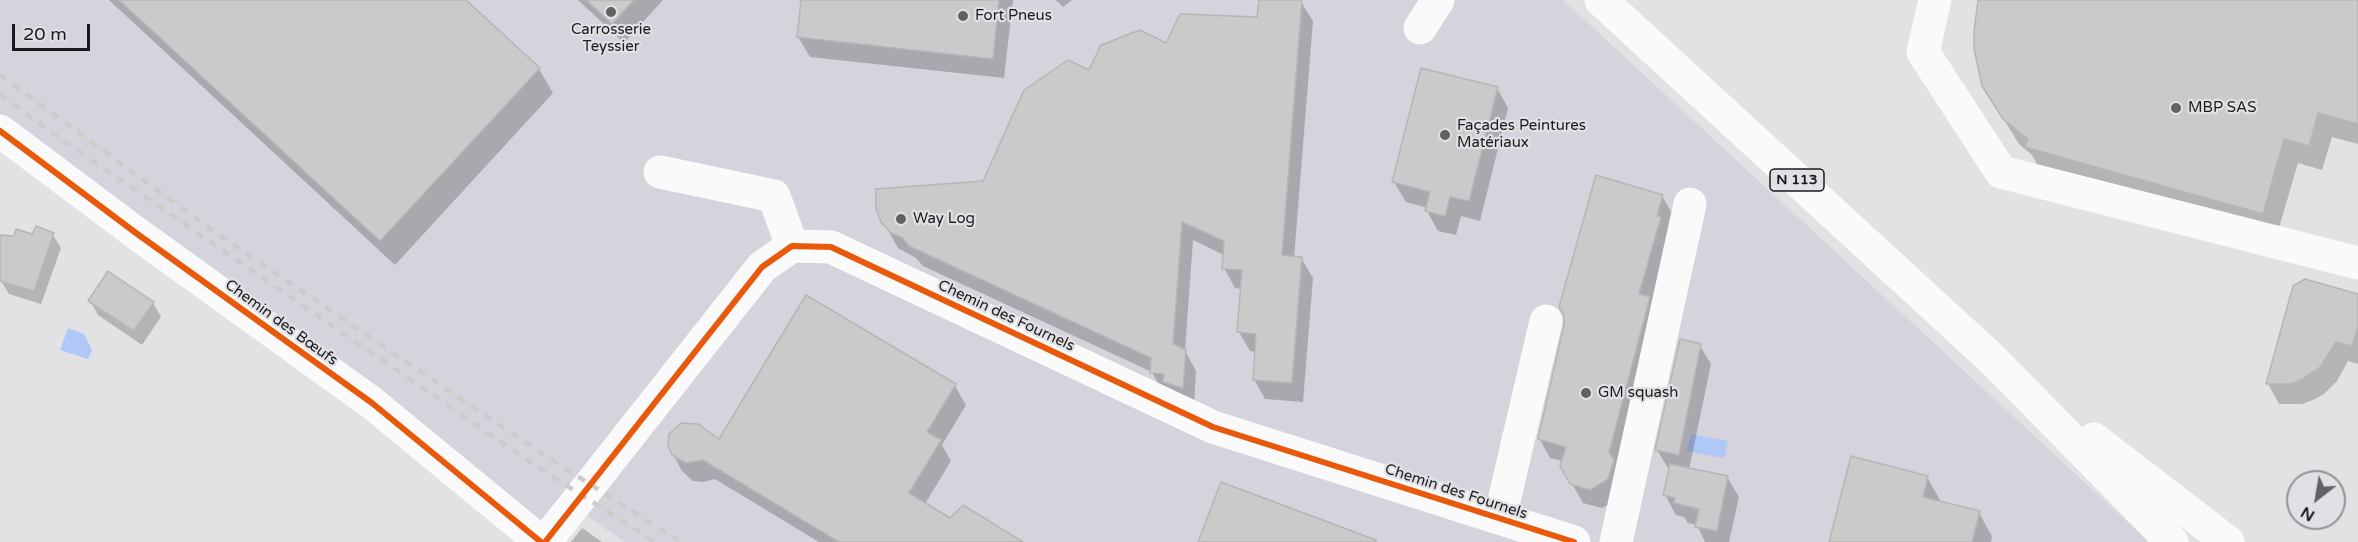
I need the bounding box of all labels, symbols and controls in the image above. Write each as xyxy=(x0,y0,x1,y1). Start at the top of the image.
marker: Carrosserie Teyssier xyxy=(604,5,618,19)
place label: Fort Pneus xyxy=(975,7,1052,25)
marker: Fort Pneus xyxy=(956,9,970,23)
scale bar xyxy=(15,12,93,50)
place label: Carrosserie Teyssier xyxy=(571,21,651,56)
text: 20 m xyxy=(23,23,67,45)
place label: MBP SAS xyxy=(2188,99,2257,117)
marker: MBP SAS xyxy=(2169,101,2183,115)
place label: Façades Peintures Matériaux xyxy=(1457,117,1586,152)
marker: Façades Peintures Matériaux xyxy=(1438,128,1452,142)
road number: N 113 xyxy=(1770,169,1824,191)
place label: Way Log xyxy=(913,210,975,228)
marker: Way Log xyxy=(894,212,908,226)
street label: Chemin des Bœufs xyxy=(221,276,341,370)
street label: Chemin des Fournels xyxy=(935,276,1077,356)
place label: GM squash xyxy=(1598,384,1678,402)
marker: GM squash xyxy=(1579,386,1593,400)
street label: Chemin des Fournels xyxy=(1382,460,1530,524)
north arrow xyxy=(2286,470,2346,530)
text: N xyxy=(2297,502,2318,526)

